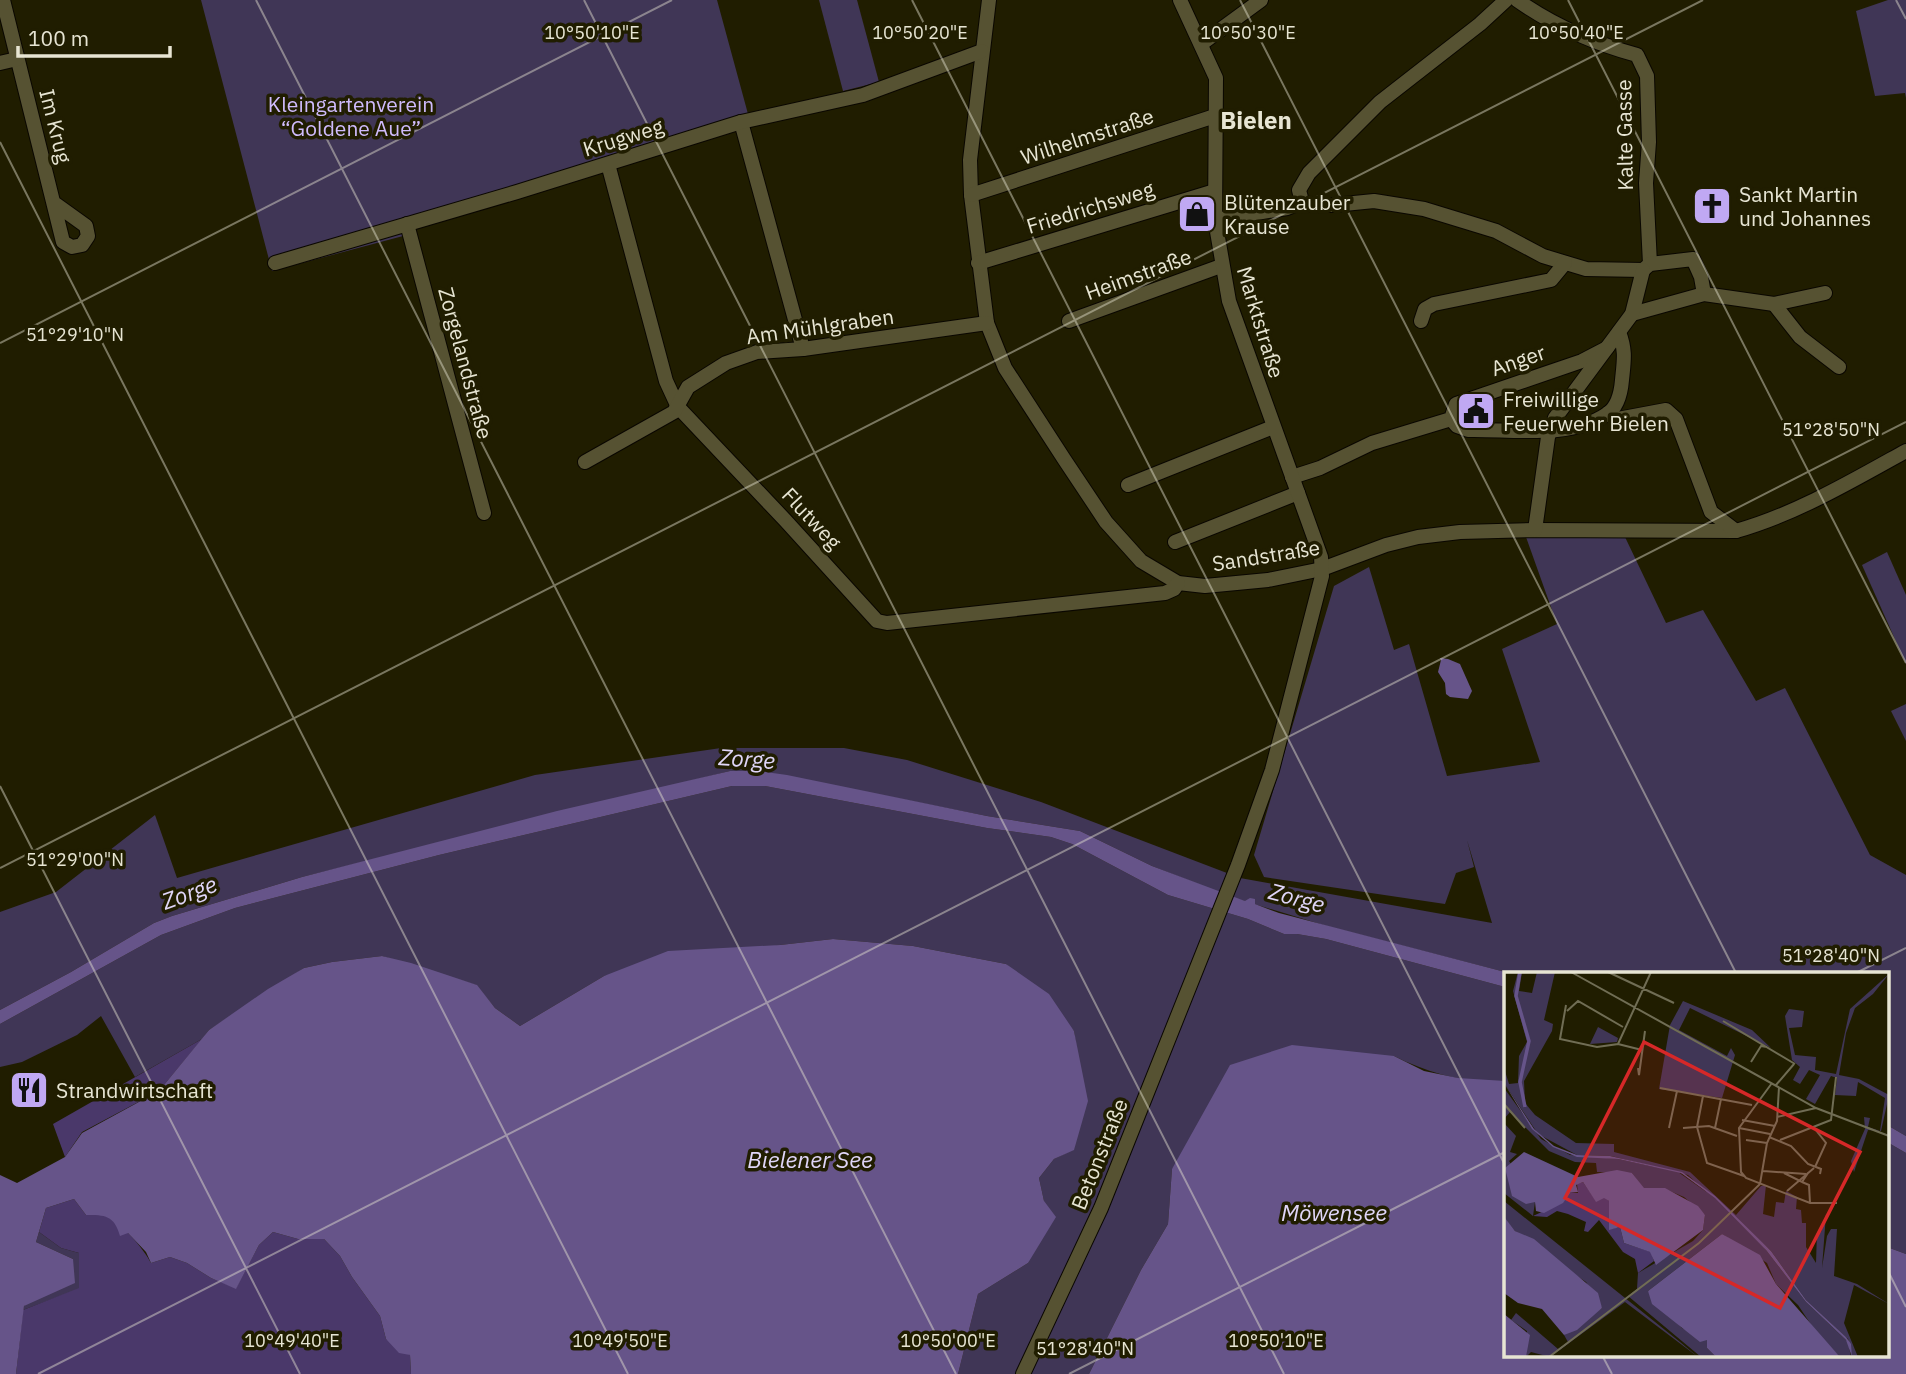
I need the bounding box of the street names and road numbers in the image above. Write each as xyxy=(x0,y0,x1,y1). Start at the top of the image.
street label: Kalte Gasse xyxy=(1609,79,1639,191)
street label: Im Krug xyxy=(33,86,79,166)
street label: Wilhelmstraße xyxy=(1017,101,1157,171)
street label: Krugweg xyxy=(579,112,667,162)
street label: Friedrichsweg xyxy=(1023,174,1157,240)
street label: Heimstraße xyxy=(1081,242,1195,306)
street label: Marktstraße xyxy=(1231,263,1291,381)
street label: Zorgelandstraße xyxy=(432,284,500,442)
street label: Am Mühlgraben xyxy=(744,302,896,350)
street label: Anger xyxy=(1487,338,1549,382)
street label: Flutweg xyxy=(776,481,848,555)
street label: Sandstraße xyxy=(1210,533,1322,577)
street label: Betonstraße xyxy=(1064,1094,1134,1214)

